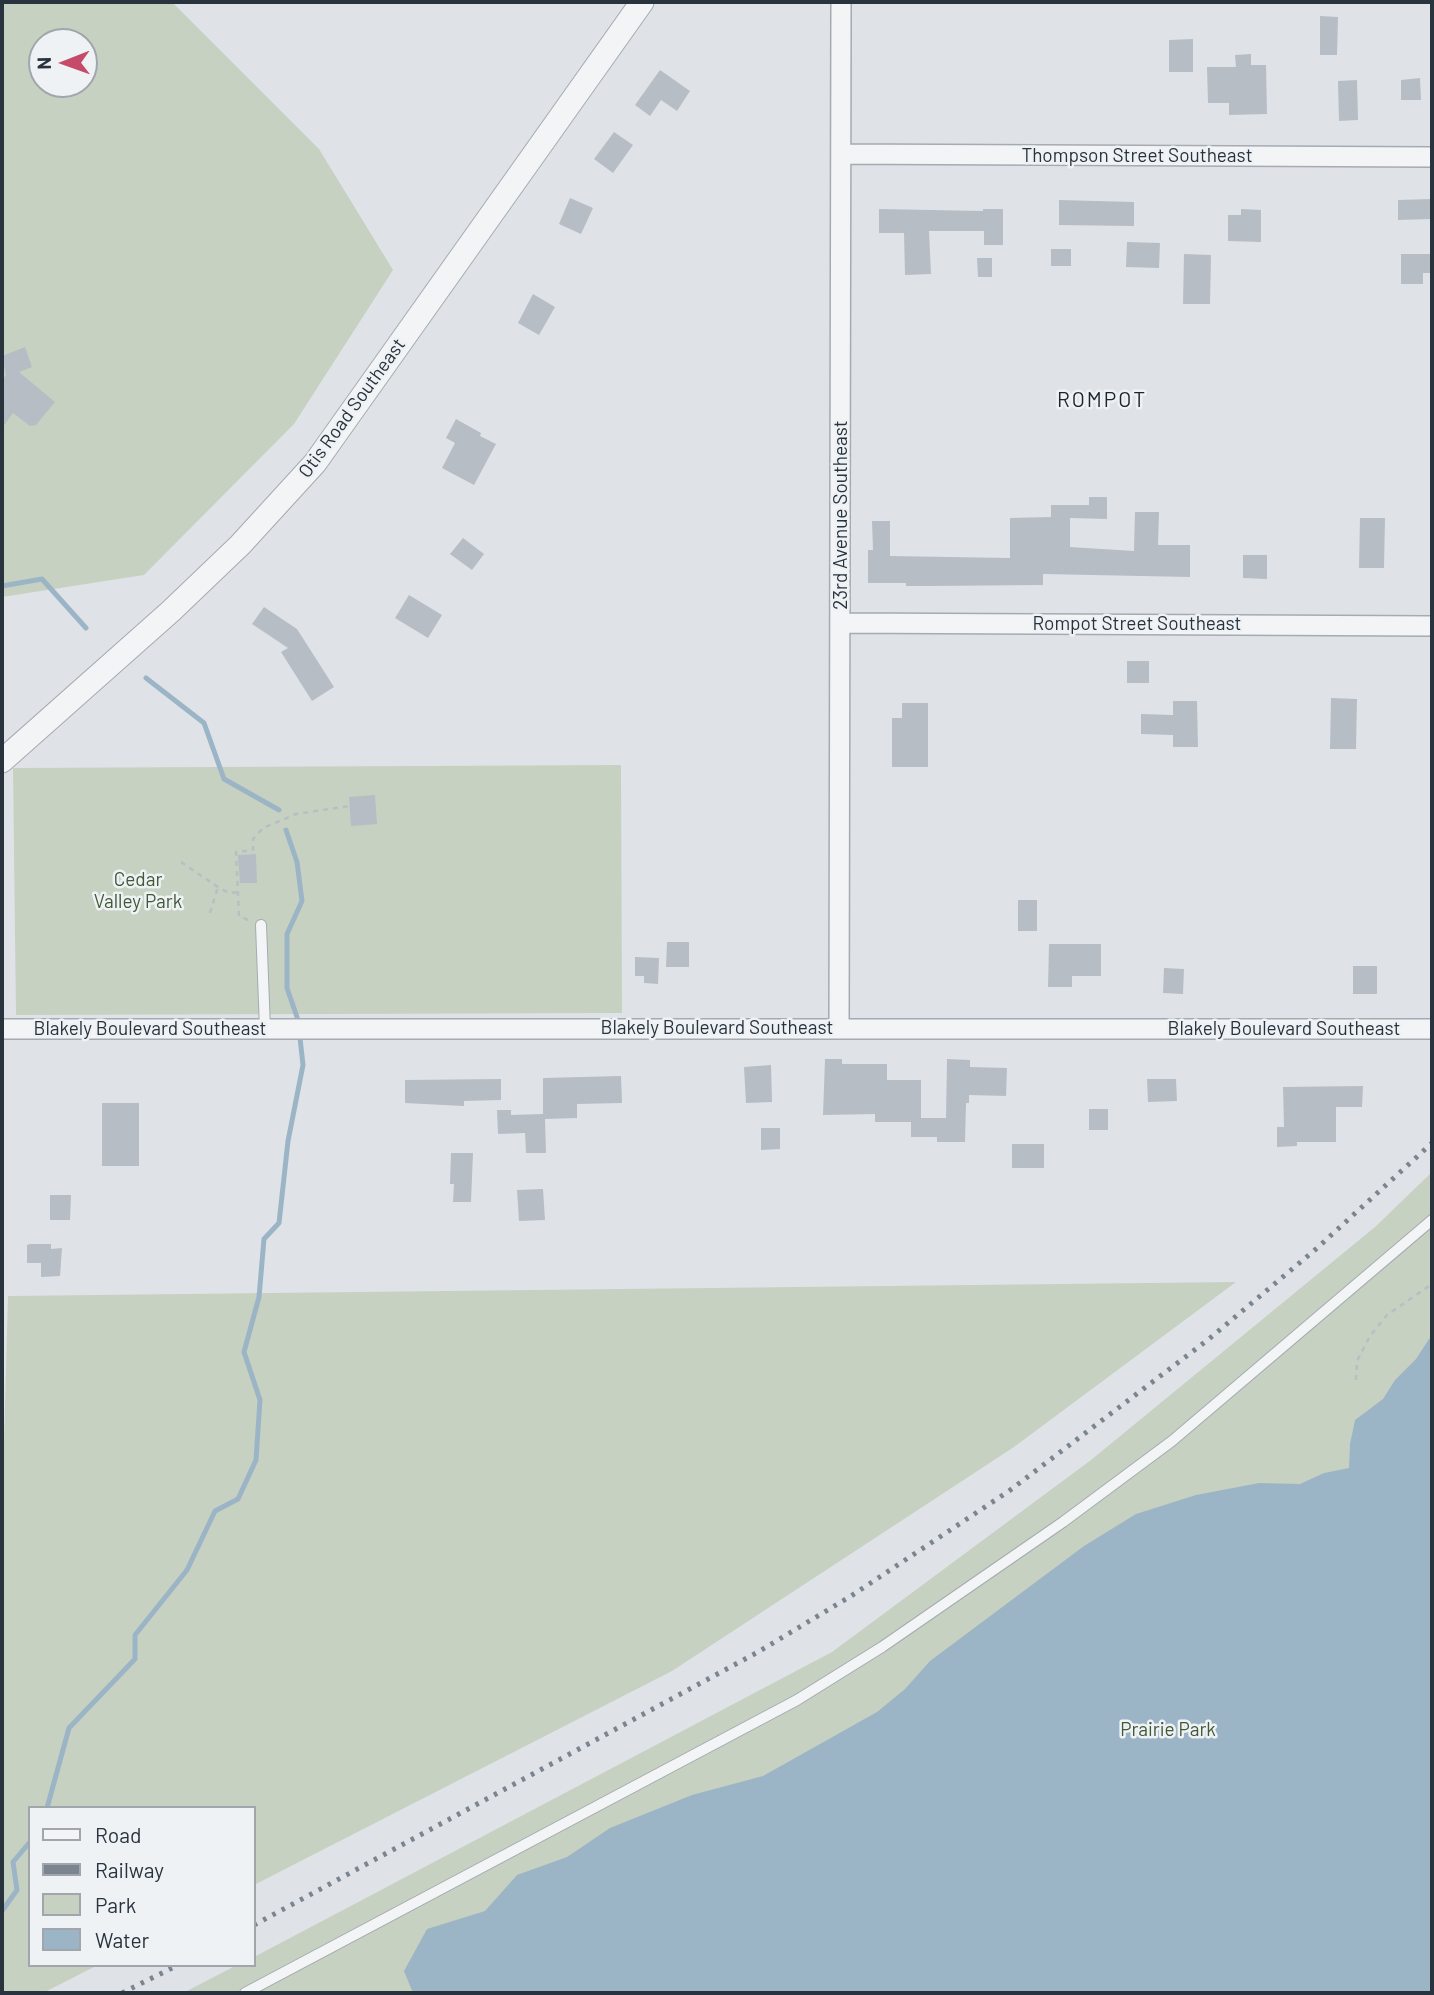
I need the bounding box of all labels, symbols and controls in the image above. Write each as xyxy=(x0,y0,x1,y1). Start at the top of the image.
north arrow xyxy=(28,28,98,98)
text: N xyxy=(32,57,55,70)
street label: Thompson Street Southeast xyxy=(1021,145,1253,167)
street label: Otis Road Southeast xyxy=(294,334,410,482)
district label: ROMPOT xyxy=(1058,387,1146,413)
street label: 23rd Avenue Southeast xyxy=(830,420,852,610)
street label: Rompot Street Southeast xyxy=(1032,613,1242,635)
park label: Cedar Valley Park xyxy=(94,869,182,913)
street label: Blakely Boulevard Southeast xyxy=(601,1017,833,1039)
street label: Blakely Boulevard Southeast xyxy=(34,1018,266,1040)
street label: Blakely Boulevard Southeast xyxy=(1168,1018,1400,1040)
park label: Prairie Park xyxy=(1120,1719,1216,1741)
legend xyxy=(28,1806,256,1967)
text: Road xyxy=(95,1822,141,1847)
text: Railway xyxy=(95,1857,164,1882)
text: Park xyxy=(95,1892,136,1917)
text: Water xyxy=(95,1927,149,1952)

